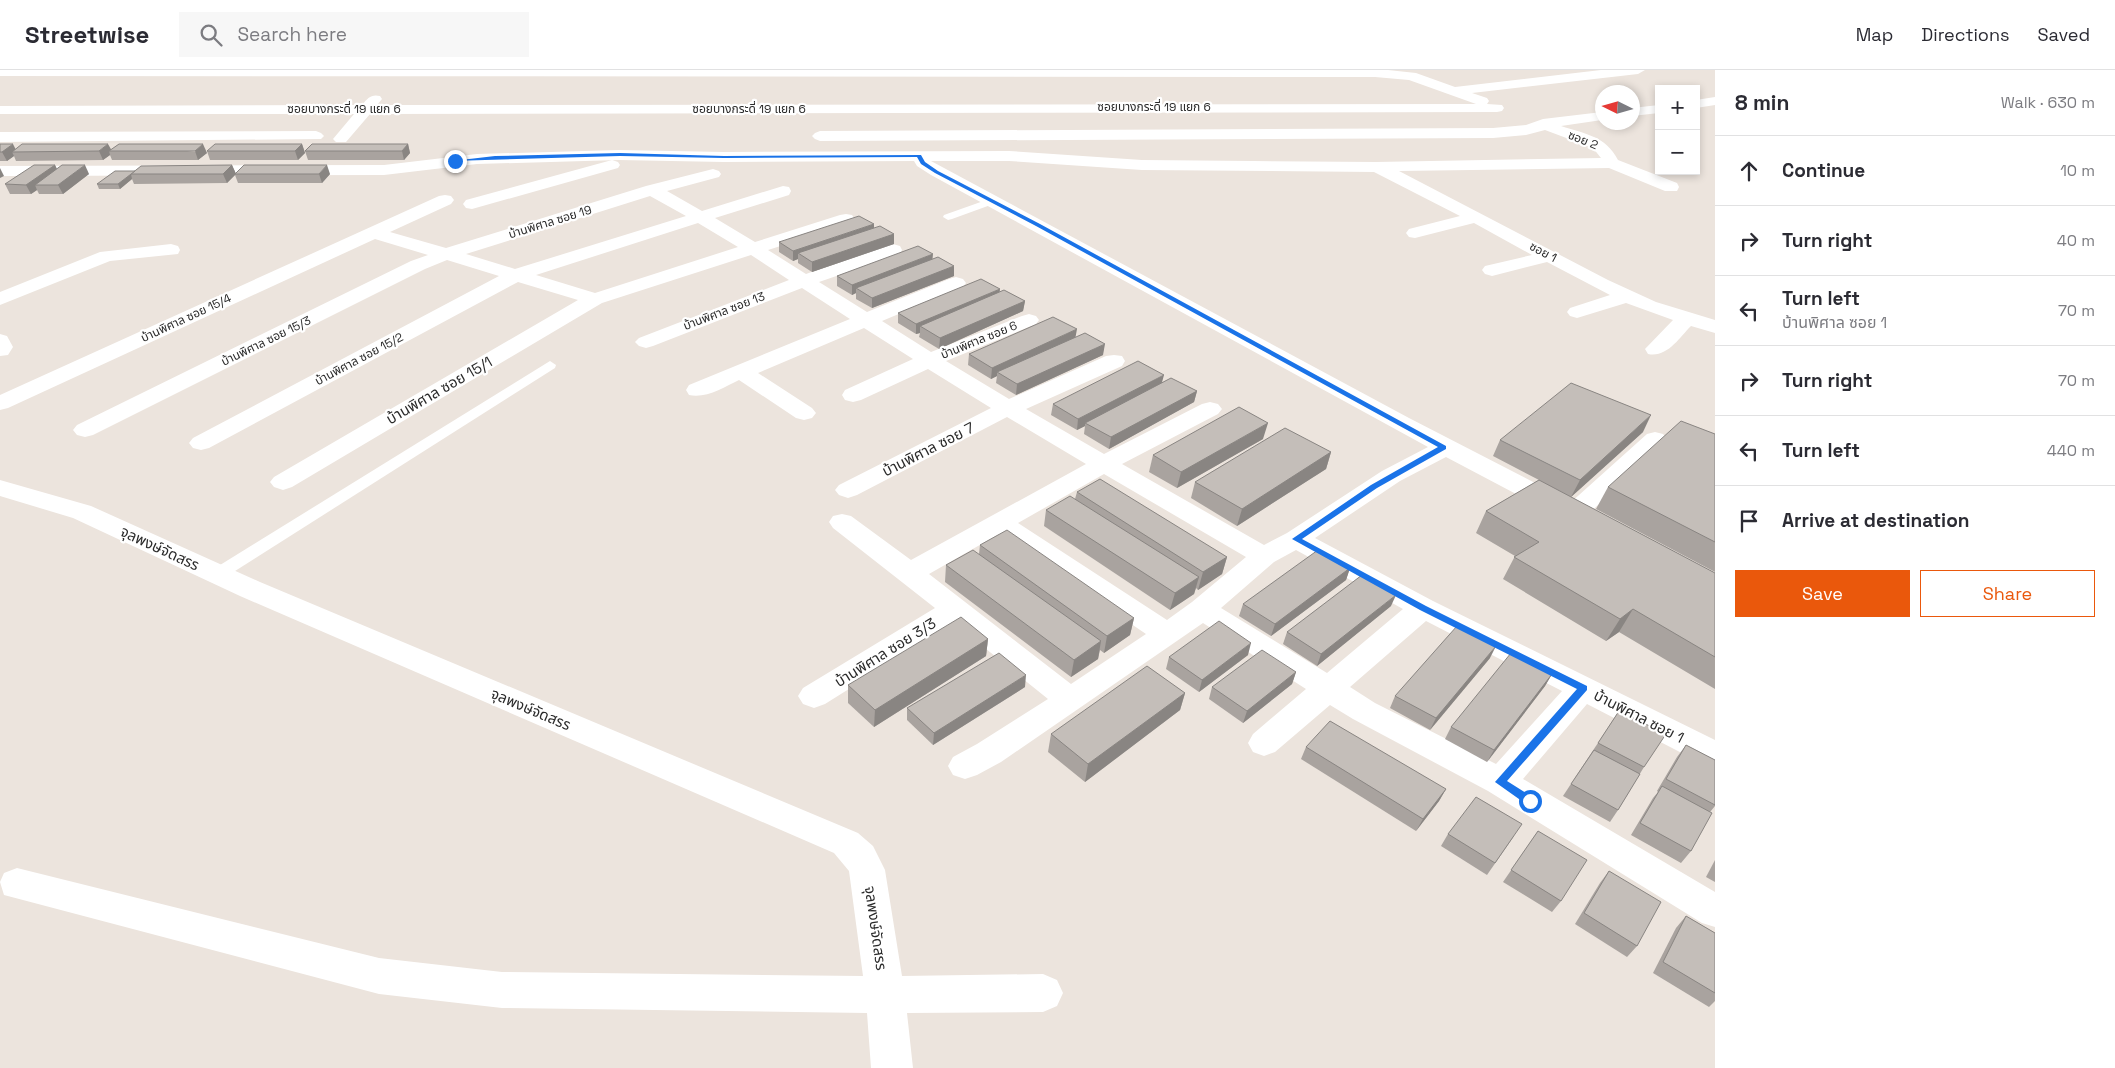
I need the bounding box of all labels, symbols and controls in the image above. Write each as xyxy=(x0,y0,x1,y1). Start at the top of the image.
search box xyxy=(179,12,529,57)
text: Streetwise xyxy=(25,19,149,50)
icon: search xyxy=(197,21,225,49)
text: Search here xyxy=(237,22,347,47)
text: Map xyxy=(1856,23,1893,46)
text: Directions xyxy=(1921,23,2010,46)
text: Saved xyxy=(2038,23,2090,46)
north arrow xyxy=(1595,85,1640,130)
map controls xyxy=(1655,85,1700,175)
button: + xyxy=(1655,85,1700,130)
text: 8 min xyxy=(1735,89,1789,116)
text: Walk · 630 m xyxy=(2001,92,2095,113)
street label: ซอยบางกระดี่ 19 แยก 6 xyxy=(1097,98,1211,115)
street label: ซอยบางกระดี่ 19 แยก 6 xyxy=(287,100,401,117)
street label: ซอยบางกระดี่ 19 แยก 6 xyxy=(692,100,806,117)
street label: ซอย 2 xyxy=(1566,127,1600,153)
button: − xyxy=(1655,130,1700,175)
route end xyxy=(444,150,467,173)
icon: ahead xyxy=(1735,157,1763,185)
text: Continue xyxy=(1782,158,1865,183)
text: 10 m xyxy=(2060,160,2095,181)
street label: บ้านพิศาล ซอย 19 xyxy=(506,202,594,242)
icon: right xyxy=(1735,227,1763,255)
text: Turn right xyxy=(1782,228,1872,253)
text: 40 m xyxy=(2057,230,2095,251)
street label: ซอย 1 xyxy=(1527,238,1559,266)
text: Turn left xyxy=(1782,286,1860,311)
street label: บ้านพิศาล ซอย 13 xyxy=(681,288,767,334)
street label: บ้านพิศาล ซอย 15/4 xyxy=(138,290,234,346)
icon: left xyxy=(1735,297,1763,325)
text: 70 m xyxy=(2058,300,2095,321)
street label: บ้านพิศาล ซอย 15/3 xyxy=(219,312,313,370)
text: บ้านพิศาล ซอย 1 xyxy=(1782,312,1887,333)
street label: บ้านพิศาล ซอย 6 xyxy=(938,317,1020,363)
street label: บ้านพิศาล ซอย 15/2 xyxy=(312,329,406,389)
street label: บ้านพิศาล ซอย 15/1 xyxy=(383,352,495,428)
icon: right xyxy=(1735,367,1763,395)
text: Turn right xyxy=(1782,368,1872,393)
text: 70 m xyxy=(2058,370,2095,391)
street label: บ้านพิศาล ซอย 7 xyxy=(879,418,977,480)
icon: left xyxy=(1735,437,1763,465)
text: Turn left xyxy=(1782,438,1860,463)
text: 440 m xyxy=(2047,440,2095,461)
icon: arrive xyxy=(1735,507,1763,535)
text: Arrive at destination xyxy=(1782,508,1970,533)
street label: จุลพงษ์จัดสรร xyxy=(117,521,203,575)
button: Save xyxy=(1735,570,1910,617)
button: Share xyxy=(1920,570,2095,617)
street label: บ้านพิศาล ซอย 3/3 xyxy=(831,613,939,691)
street label: จุลพงษ์จัดสรร xyxy=(488,684,574,734)
street label: บ้านพิศาล ซอย 1 xyxy=(1591,685,1687,747)
route start xyxy=(1519,790,1542,813)
street label: จุลพงษ์จัดสรร xyxy=(861,885,891,971)

